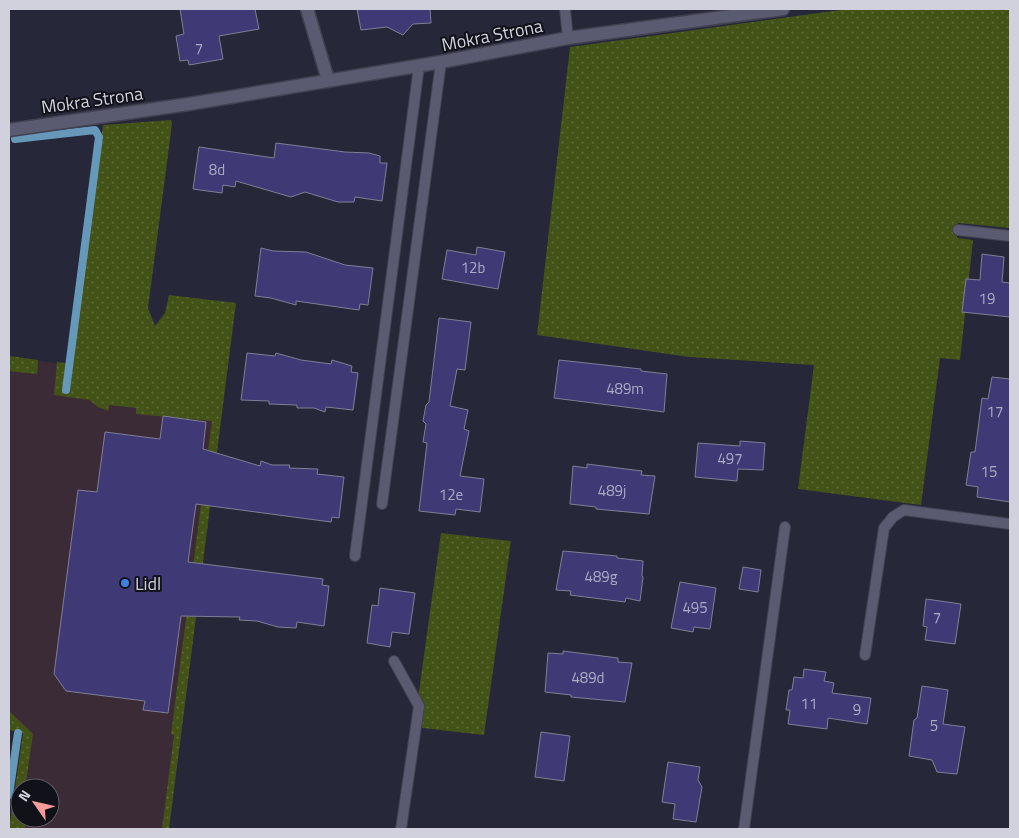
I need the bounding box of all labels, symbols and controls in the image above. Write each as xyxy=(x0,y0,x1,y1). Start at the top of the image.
street label: Mokra Strona xyxy=(439,12,545,58)
house number: 7 xyxy=(195,37,203,60)
street label: Mokra Strona xyxy=(39,79,145,121)
house number: 8d xyxy=(209,158,225,181)
house number: 12b xyxy=(461,256,485,279)
house number: 19 xyxy=(979,287,995,310)
house number: 489m xyxy=(606,377,644,400)
house number: 17 xyxy=(987,400,1003,423)
house number: 497 xyxy=(717,447,743,470)
house number: 15 xyxy=(981,460,997,483)
house number: 489j xyxy=(598,479,626,502)
house number: 12e xyxy=(439,483,463,506)
house number: 489g xyxy=(585,565,618,588)
place label: Lidl xyxy=(135,570,161,597)
marker: Lidl xyxy=(119,577,131,589)
house number: 495 xyxy=(682,596,708,619)
house number: 7 xyxy=(933,606,941,629)
house number: 489d xyxy=(571,666,605,689)
house number: 11 xyxy=(801,692,817,715)
house number: 9 xyxy=(853,698,861,721)
house number: 5 xyxy=(930,714,938,737)
north arrow xyxy=(10,778,60,828)
text: N xyxy=(12,786,35,805)

